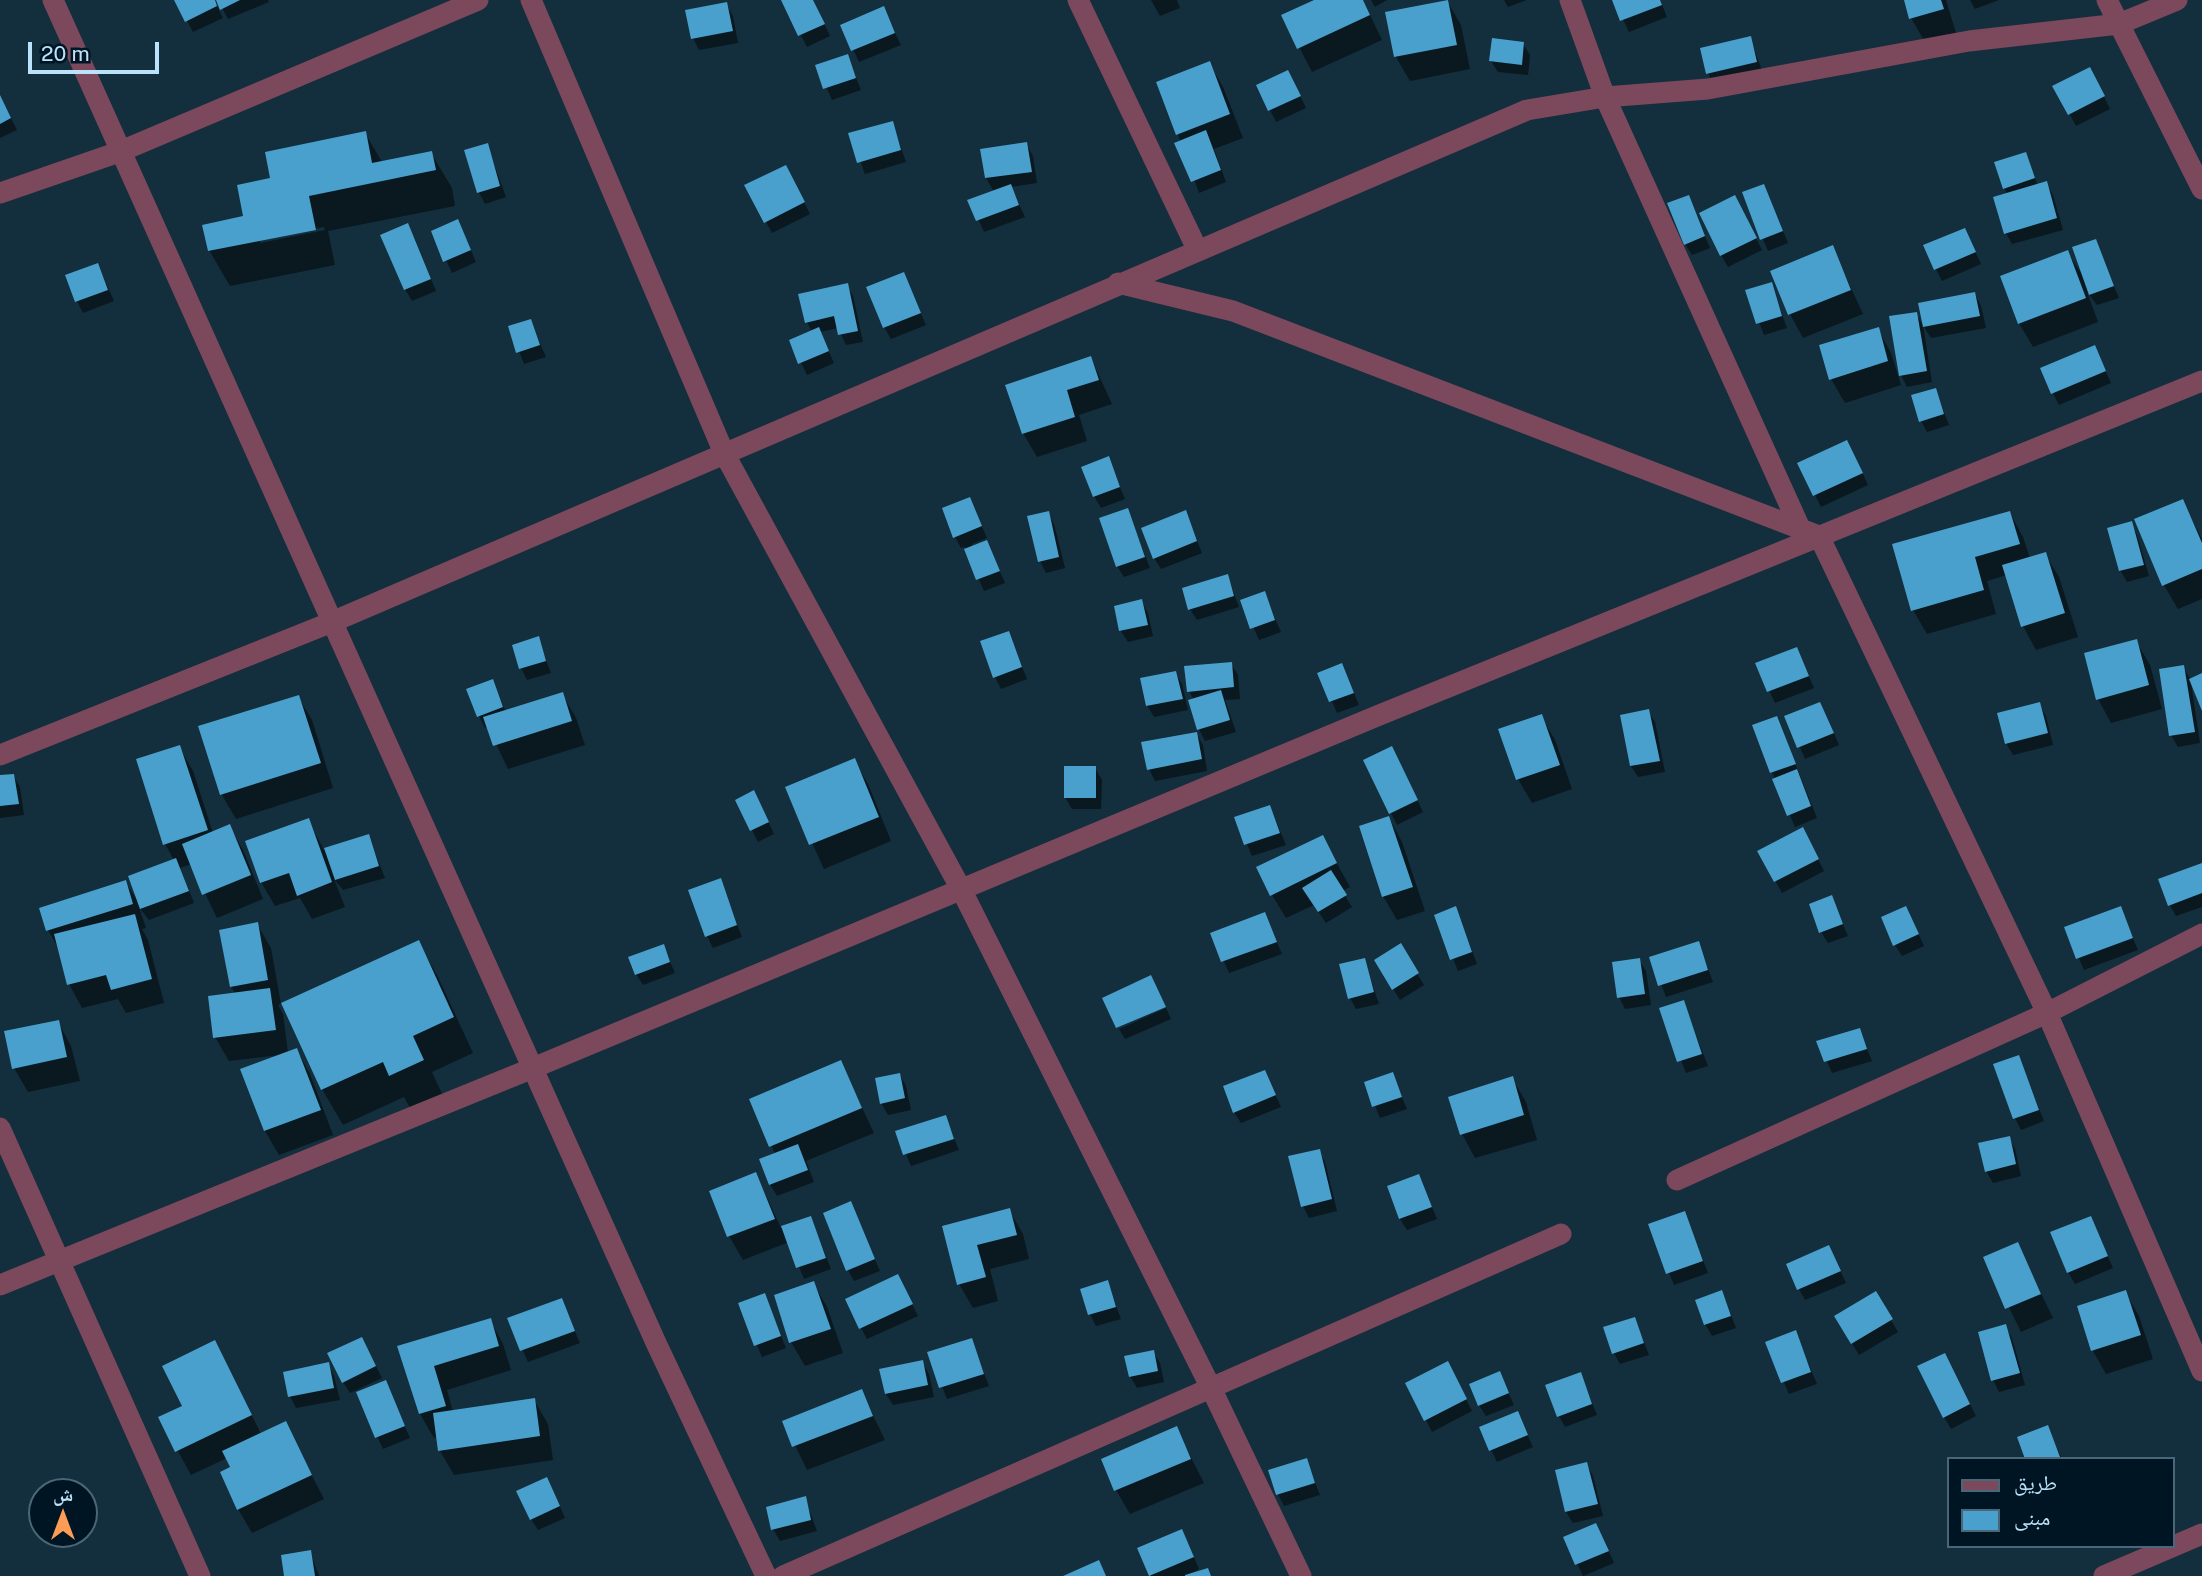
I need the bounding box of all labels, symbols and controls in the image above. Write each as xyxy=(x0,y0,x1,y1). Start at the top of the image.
scale bar xyxy=(32,28,163,72)
text: 20 m xyxy=(41,41,90,66)
legend xyxy=(1946,1457,2174,1548)
text: طريق xyxy=(2014,1470,2057,1495)
north arrow xyxy=(28,1478,98,1548)
text: ش xyxy=(53,1483,73,1505)
text: مبنى xyxy=(2014,1505,2050,1530)

